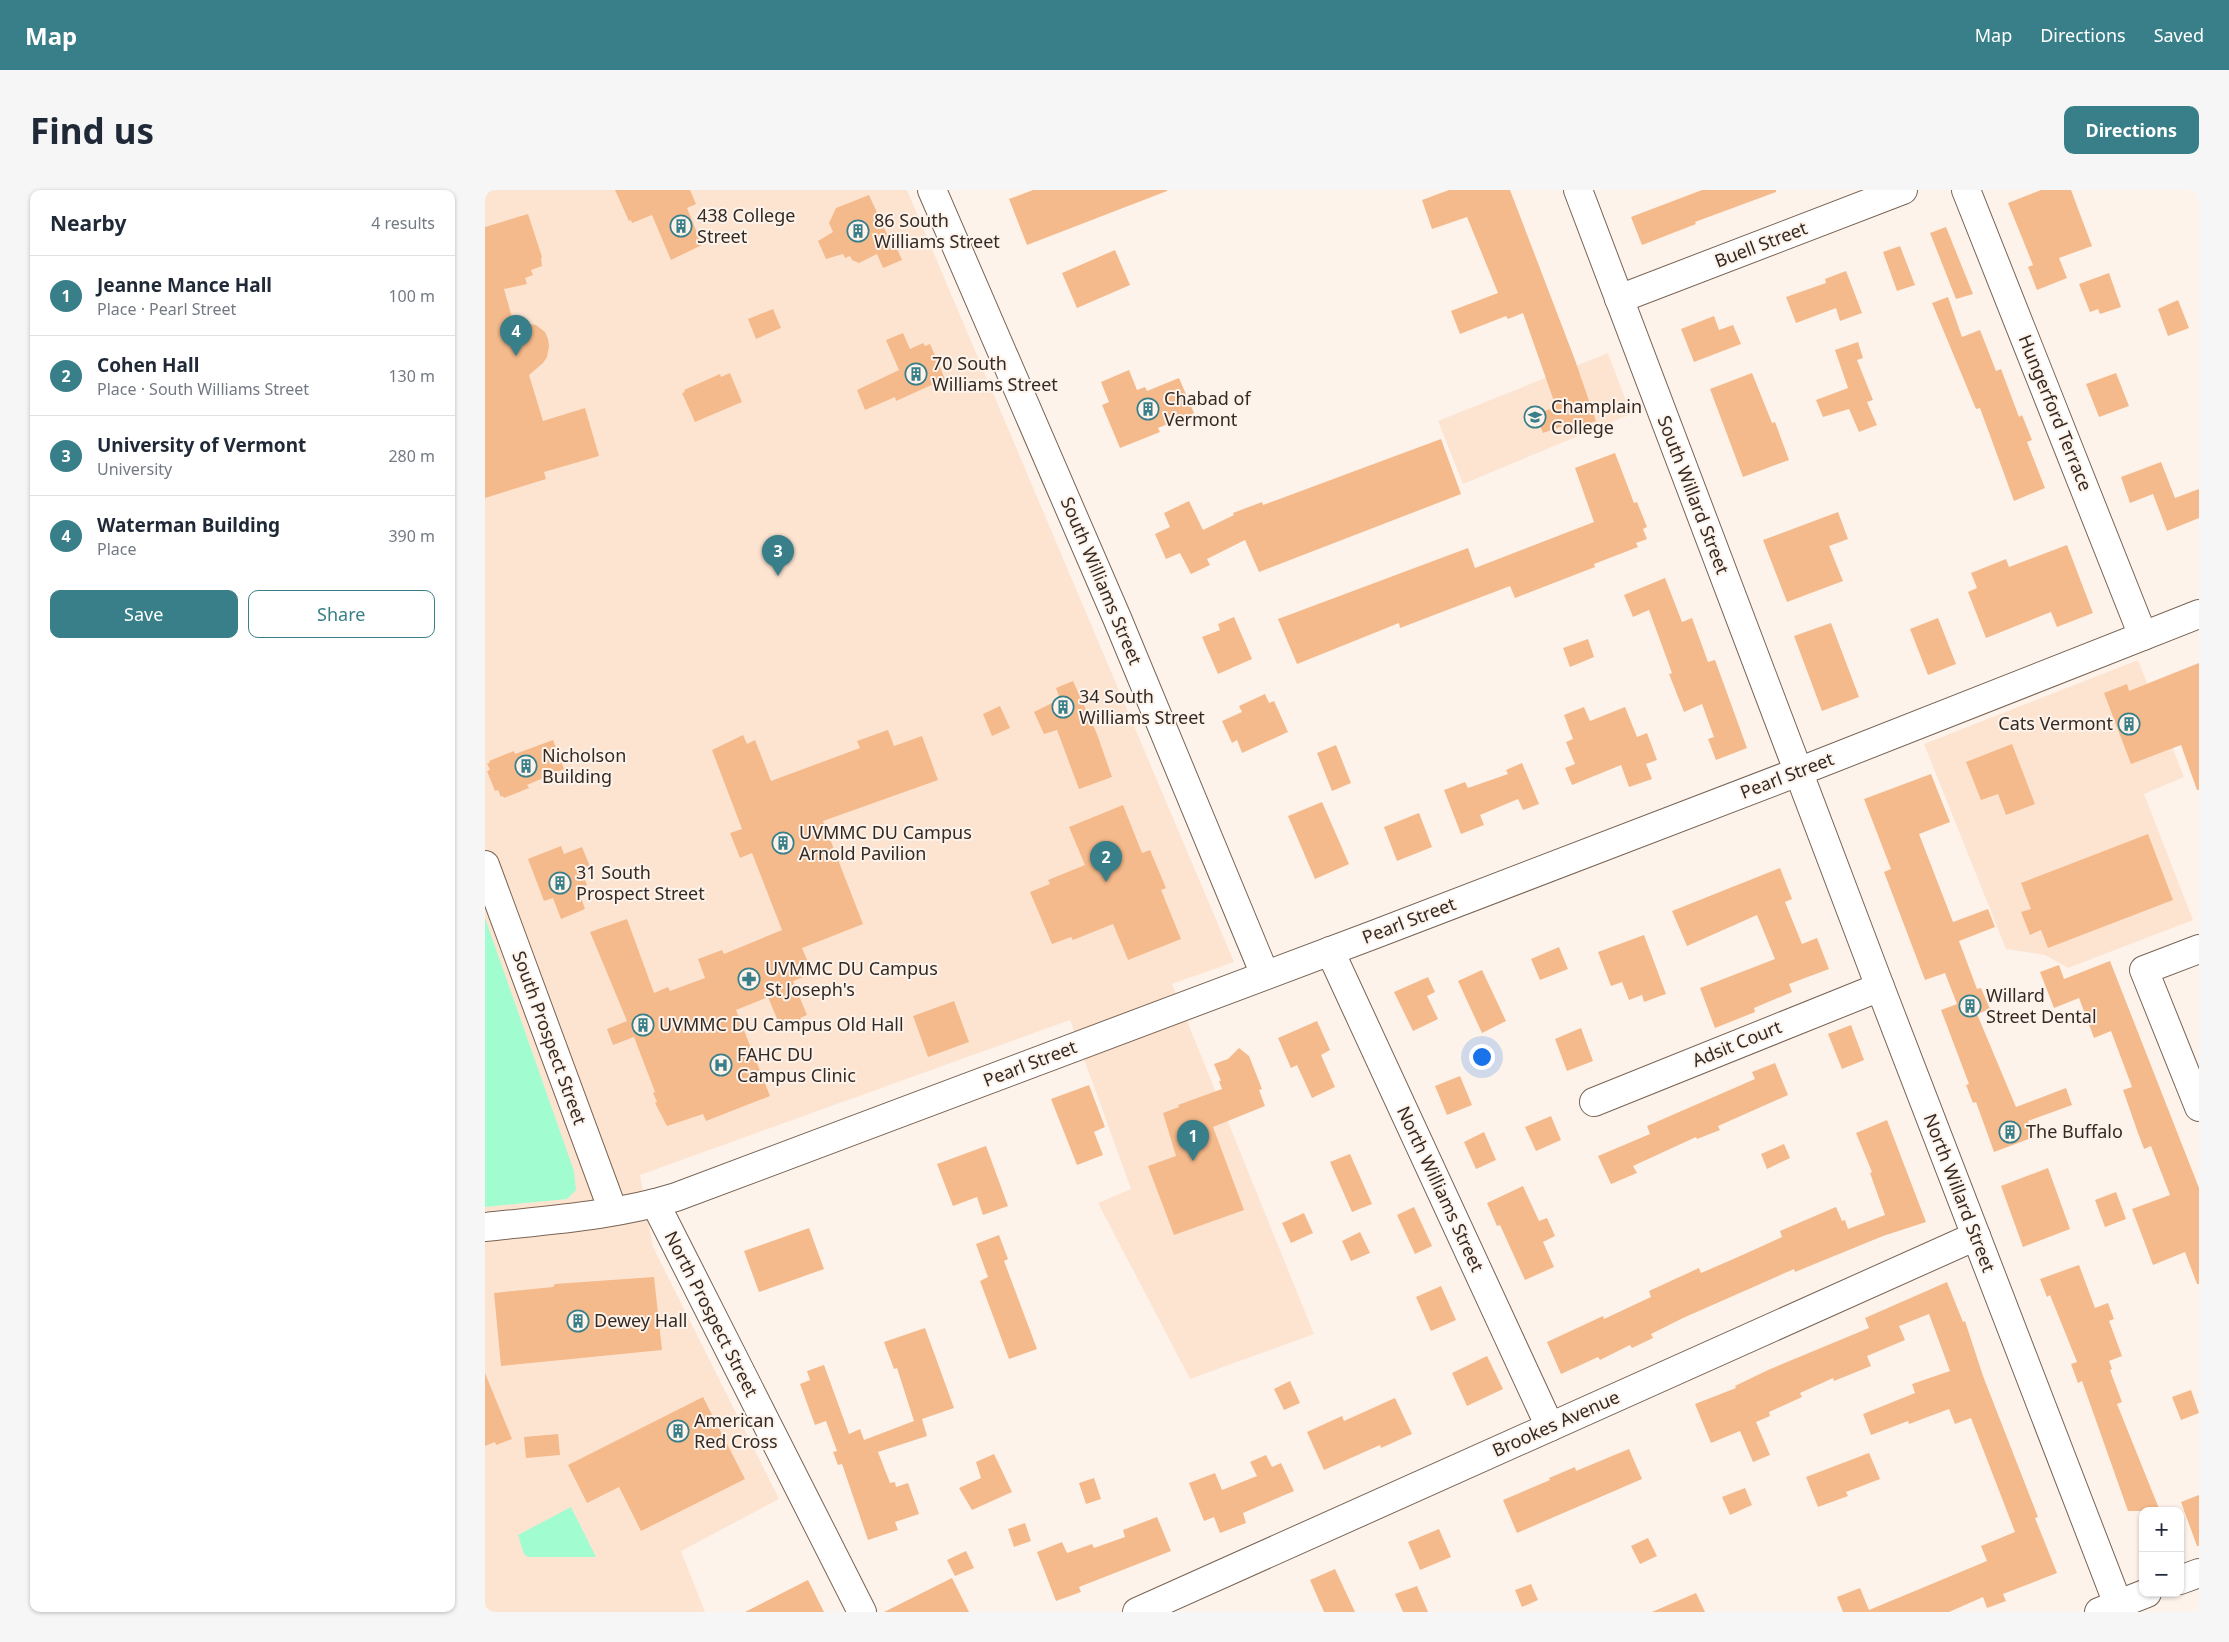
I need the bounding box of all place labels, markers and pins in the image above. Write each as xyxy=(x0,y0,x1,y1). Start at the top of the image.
place label: 438 College Street xyxy=(697,203,796,248)
place label: 86 South Williams Street xyxy=(874,208,1000,253)
building icon: 438 College Street xyxy=(669,214,693,238)
building icon: 86 South Williams Street xyxy=(846,219,870,243)
pin: 4 xyxy=(500,315,532,356)
place label: 70 South Williams Street xyxy=(932,351,1058,396)
building icon: 70 South Williams Street xyxy=(904,362,928,386)
place label: Chabad of Vermont xyxy=(1164,386,1251,431)
place label: Champlain College xyxy=(1551,394,1642,439)
building icon: Chabad of Vermont xyxy=(1136,397,1160,421)
school or university icon: Champlain College xyxy=(1523,405,1547,429)
pin: 3 xyxy=(762,535,794,576)
place label: 34 South Williams Street xyxy=(1079,684,1205,729)
building icon: 34 South Williams Street xyxy=(1051,695,1075,719)
place label: Cats Vermont xyxy=(1998,711,2113,735)
building icon: Cats Vermont xyxy=(2117,712,2141,736)
place label: Nicholson Building xyxy=(542,743,626,788)
building icon: Nicholson Building xyxy=(514,754,538,778)
place label: UVMMC DU Campus Arnold Pavilion xyxy=(799,820,972,865)
building icon: UVMMC DU Campus Arnold Pavilion xyxy=(771,831,795,855)
pin: 2 xyxy=(1090,841,1122,882)
place label: 31 South Prospect Street xyxy=(576,860,705,905)
building icon: 31 South Prospect Street xyxy=(548,871,572,895)
place label: UVMMC DU Campus St Joseph's xyxy=(765,956,938,1001)
pharmacy icon: UVMMC DU Campus St Joseph's xyxy=(737,967,761,991)
place label: Willard Street Dental xyxy=(1986,983,2097,1028)
building icon: Willard Street Dental xyxy=(1958,994,1982,1018)
place label: UVMMC DU Campus Old Hall xyxy=(659,1012,904,1036)
building icon: UVMMC DU Campus Old Hall xyxy=(631,1013,655,1037)
place label: FAHC DU Campus Clinic xyxy=(737,1042,856,1087)
hospital icon: FAHC DU Campus Clinic xyxy=(709,1053,733,1077)
place label: The Buffalo xyxy=(2026,1119,2123,1143)
pin: 1 xyxy=(1177,1120,1209,1161)
building icon: The Buffalo xyxy=(1998,1120,2022,1144)
place label: Dewey Hall xyxy=(594,1308,687,1332)
building icon: Dewey Hall xyxy=(566,1309,590,1333)
place label: American Red Cross xyxy=(694,1408,778,1453)
building icon: American Red Cross xyxy=(666,1419,690,1443)

